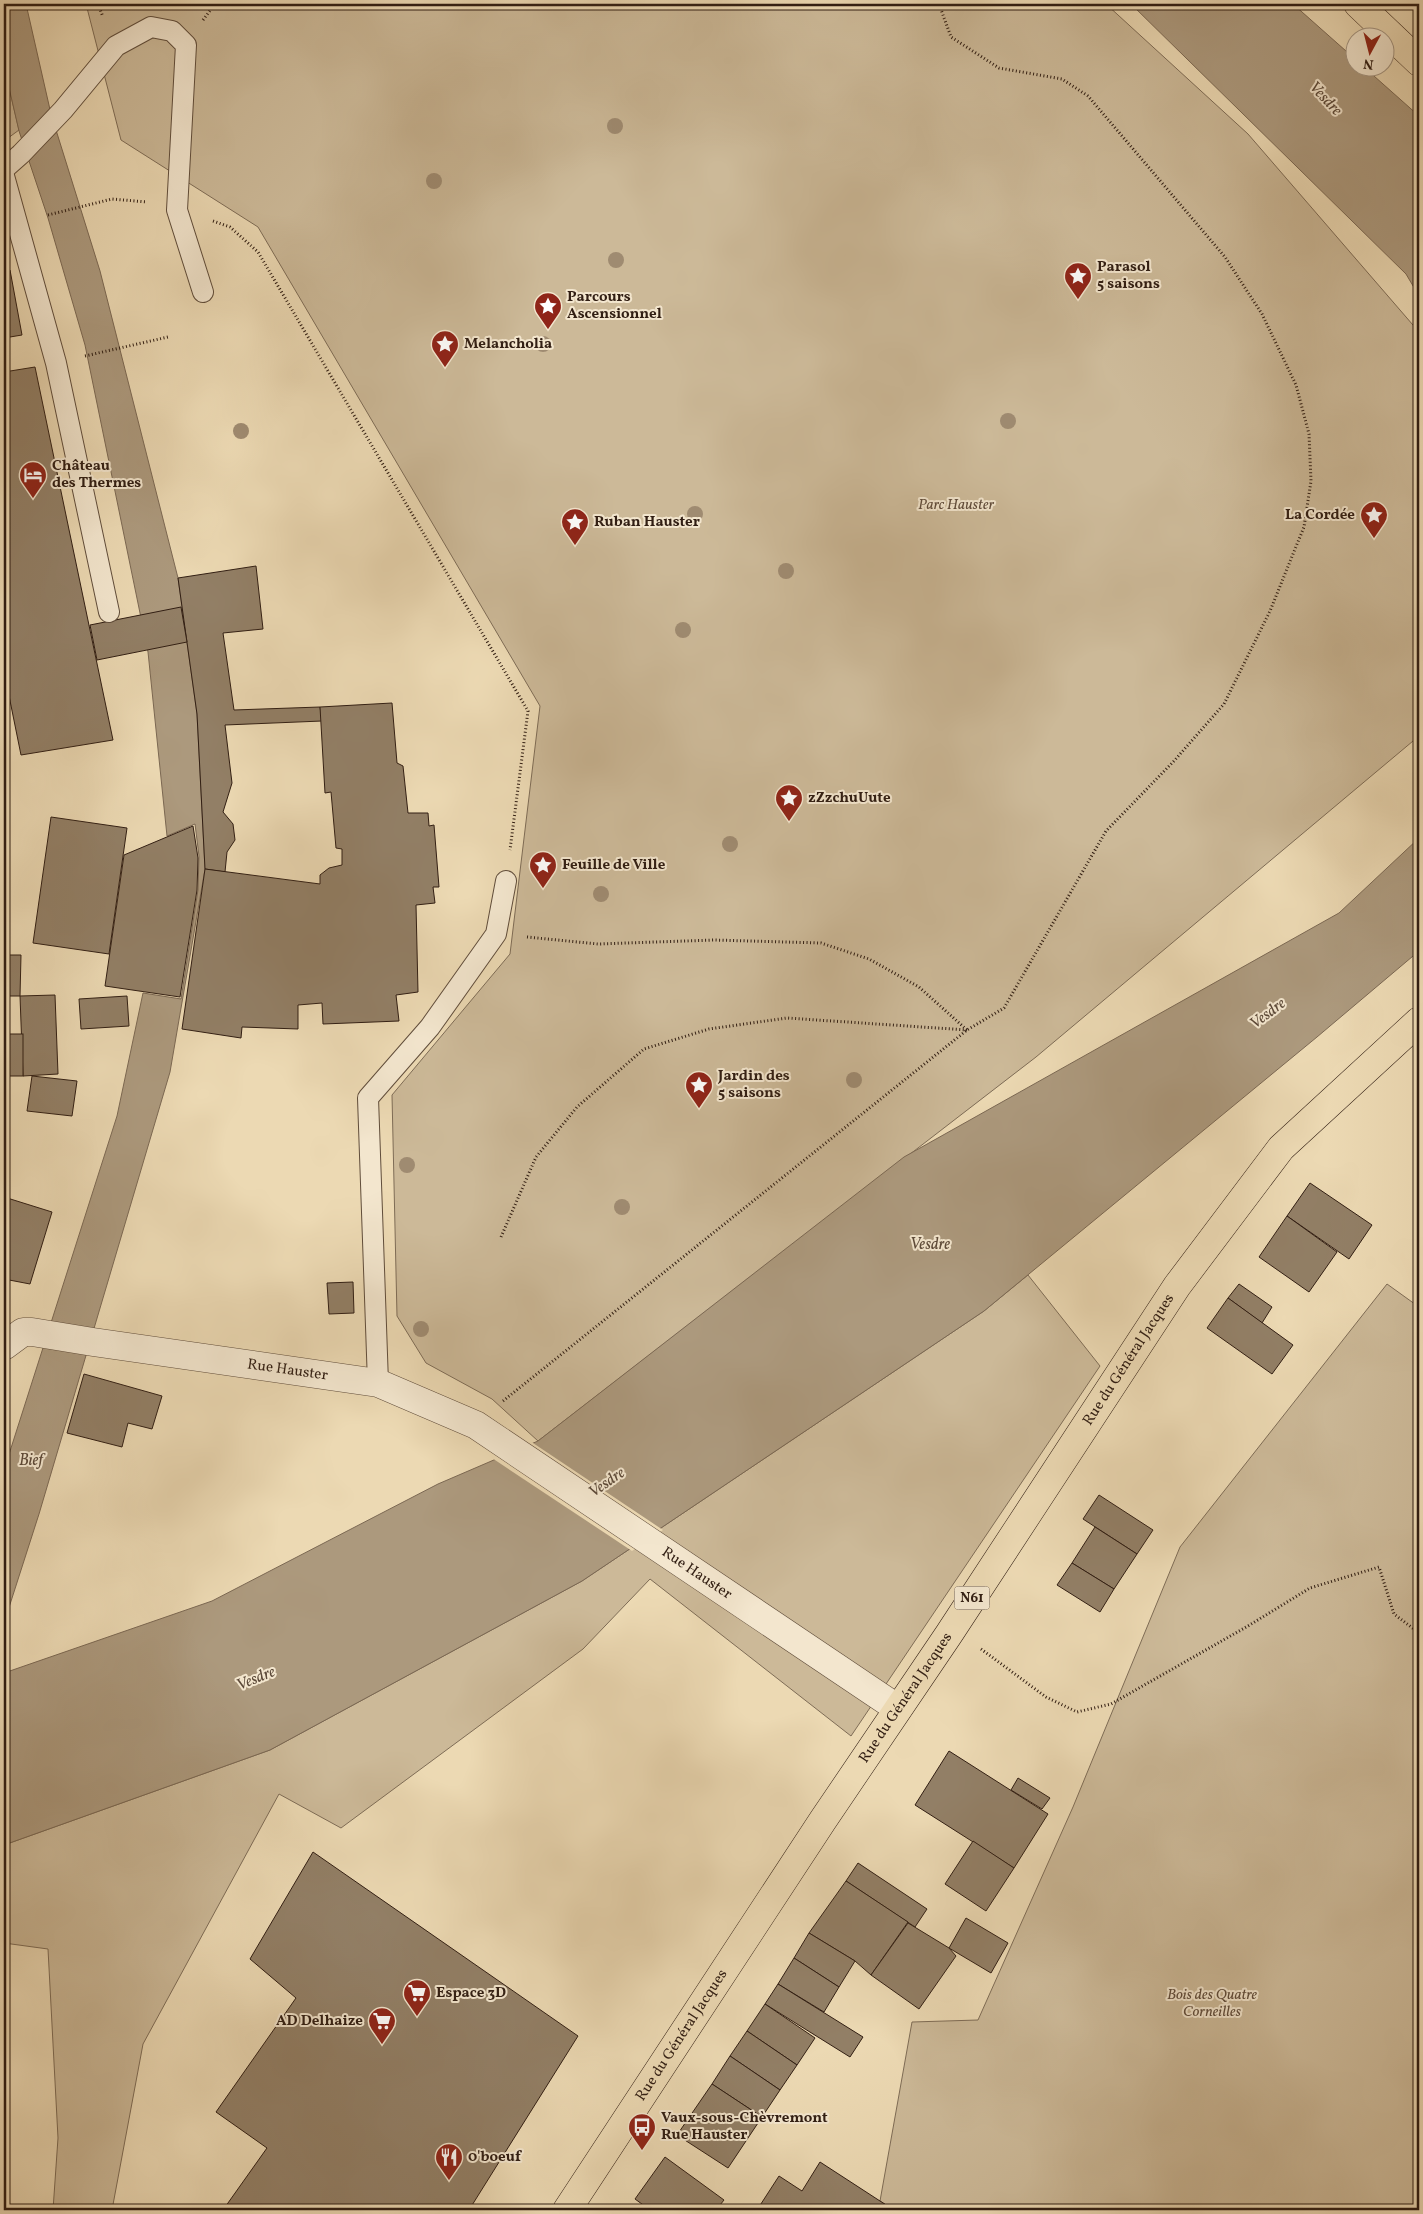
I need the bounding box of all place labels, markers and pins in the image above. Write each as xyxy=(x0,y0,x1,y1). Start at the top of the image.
place label: Parasol 5 saisons xyxy=(1097,257,1160,295)
place icon: Parasol 5 saisons xyxy=(1063,261,1093,300)
place label: Parcours Ascensionnel xyxy=(567,287,662,325)
place icon: Parcours Ascensionnel xyxy=(533,291,563,330)
place icon: Melancholia xyxy=(430,329,460,368)
place label: Melancholia xyxy=(464,334,552,355)
place label: Château des Thermes xyxy=(52,456,141,494)
hotel icon: Château des Thermes xyxy=(18,460,48,499)
place icon: La Cordée xyxy=(1359,500,1389,539)
place label: La Cordée xyxy=(1285,505,1355,526)
place icon: Ruban Hauster xyxy=(560,507,590,546)
place label: Ruban Hauster xyxy=(594,512,700,533)
place icon: zZzchuUute xyxy=(774,783,804,822)
place label: zZzchuUute xyxy=(808,788,891,809)
place icon: Feuille de Ville xyxy=(528,850,558,889)
place label: Feuille de Ville xyxy=(562,855,666,876)
place label: Jardin des 5 saisons xyxy=(717,1066,790,1104)
place icon: Jardin des 5 saisons xyxy=(684,1070,714,1109)
supermarket icon: Espace 3D xyxy=(402,1978,432,2017)
place label: Espace 3D xyxy=(436,1983,506,2004)
supermarket icon: AD Delhaize xyxy=(367,2006,397,2045)
place label: AD Delhaize xyxy=(276,2011,363,2032)
place label: Vaux-sous-Chèvremont Rue Hauster xyxy=(661,2108,828,2146)
bus stop icon: Vaux-sous-Chèvremont Rue Hauster xyxy=(627,2112,657,2151)
restaurant icon: 0'boeuf xyxy=(434,2142,464,2181)
place label: 0'boeuf xyxy=(468,2147,522,2168)

